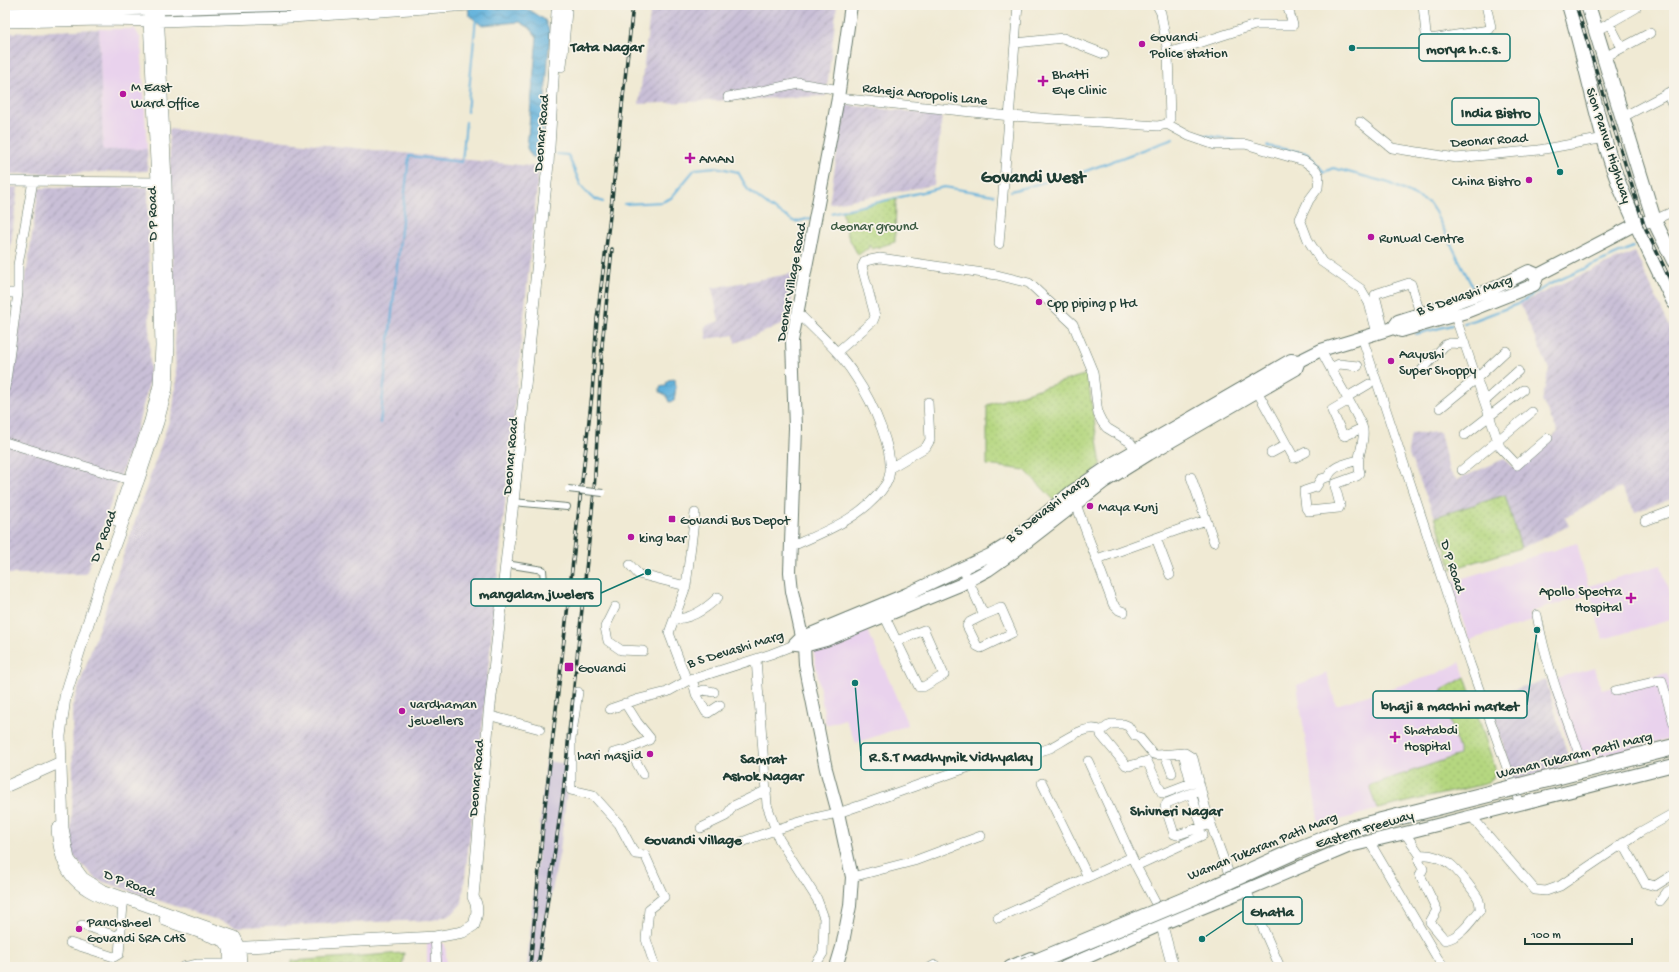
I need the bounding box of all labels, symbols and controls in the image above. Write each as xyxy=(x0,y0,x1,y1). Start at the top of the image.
place label: Govandi Police station xyxy=(1149,30,1228,63)
callout: morya h.c.s. xyxy=(1419,34,1510,61)
district label: Tata Nagar xyxy=(570,39,645,57)
marker: Govandi Police station xyxy=(1137,39,1147,49)
text: morya h.c.s. xyxy=(1426,41,1502,59)
place label: Bhatti Eye Clinic xyxy=(1051,67,1108,100)
marker: Bhatti Eye Clinic xyxy=(1037,75,1049,87)
place label: M East Ward Office xyxy=(131,80,200,113)
street label: Raheja Acropolis Lane xyxy=(861,80,989,111)
street label: Sion Panvel Highway xyxy=(1581,86,1634,206)
marker: M East Ward Office xyxy=(118,89,128,99)
street label: Deonar Road xyxy=(531,92,554,173)
callout: India Bistro xyxy=(1452,98,1539,125)
text: India Bistro xyxy=(1461,105,1531,123)
street label: Deonar Road xyxy=(1449,130,1530,153)
marker: AMAN xyxy=(684,152,696,164)
place label: AMAN xyxy=(699,152,734,169)
district label: Govandi West xyxy=(981,168,1087,189)
place label: China Bistro xyxy=(1452,174,1521,191)
marker: China Bistro xyxy=(1524,175,1534,185)
street label: D P Road xyxy=(144,185,162,242)
park label: deonar ground xyxy=(830,219,919,236)
street label: Deonar Village Road xyxy=(773,220,812,344)
place label: Runwal Centre xyxy=(1379,231,1465,248)
marker: Runwal Centre xyxy=(1366,232,1376,242)
street label: B S Devashi Marg xyxy=(1414,272,1515,321)
place label: Cpp piping p ltd xyxy=(1047,296,1138,313)
marker: Cpp piping p ltd xyxy=(1034,297,1044,307)
place label: Aayushi Super Shoppy xyxy=(1399,347,1477,380)
marker: Aayushi Super Shoppy xyxy=(1386,356,1396,366)
street label: Deonar Road xyxy=(500,415,523,496)
street label: B S Devashi Marg xyxy=(1002,472,1092,548)
place label: Maya Kunj xyxy=(1098,500,1158,517)
marker: Maya Kunj xyxy=(1085,501,1095,511)
street label: D P Road xyxy=(87,507,122,566)
place label: Govandi Bus Depot xyxy=(680,513,791,530)
marker: Govandi Bus Depot xyxy=(667,514,677,524)
place label: king bar xyxy=(639,531,687,548)
marker: king bar xyxy=(626,532,636,542)
street label: D P Road xyxy=(1435,537,1469,597)
callout: mangalam jwelers xyxy=(471,579,601,606)
place label: Apollo Spectra Hospital xyxy=(1539,584,1623,617)
text: mangalam jwelers xyxy=(479,586,595,604)
marker: Apollo Spectra Hospital xyxy=(1625,592,1637,604)
street label: B S Devashi Marg xyxy=(684,628,786,673)
marker: Govandi xyxy=(563,661,575,673)
place label: Govandi xyxy=(578,661,626,678)
callout: bhaji & machhi market xyxy=(1373,691,1527,718)
place label: vardhaman jewellers xyxy=(408,697,477,730)
text: bhaji & machhi market xyxy=(1380,698,1521,716)
marker: vardhaman jewellers xyxy=(397,706,407,716)
place label: Shatabdi Hospital xyxy=(1404,723,1458,756)
street label: Waman Tukaram Patil Marg xyxy=(1495,729,1654,784)
marker: Shatabdi Hospital xyxy=(1389,731,1401,743)
street label: Deonar Road xyxy=(466,737,489,818)
callout: R.S.T Madhymik Vidhyalay xyxy=(861,743,1041,770)
place label: hari masjid xyxy=(577,748,644,765)
marker: hari masjid xyxy=(645,749,655,759)
text: R.S.T Madhymik Vidhyalay xyxy=(868,749,1034,767)
district label: Samrat Ashok Nagar xyxy=(722,751,805,786)
district label: Shivneri Nagar xyxy=(1130,803,1224,821)
street label: Eastern Freeway xyxy=(1314,807,1416,853)
street label: Waman Tukaram Patil Marg xyxy=(1185,809,1340,885)
district label: Govandi Village xyxy=(644,832,743,850)
street label: D P Road xyxy=(100,866,159,903)
callout: Ghatla xyxy=(1243,897,1302,924)
text: Ghatla xyxy=(1250,904,1294,922)
place label: Panchsheel Govandi SRA CHS xyxy=(86,915,186,948)
scale bar xyxy=(1525,920,1632,946)
marker: Panchsheel Govandi SRA CHS xyxy=(74,924,84,934)
text: 100 m xyxy=(1530,929,1561,943)

